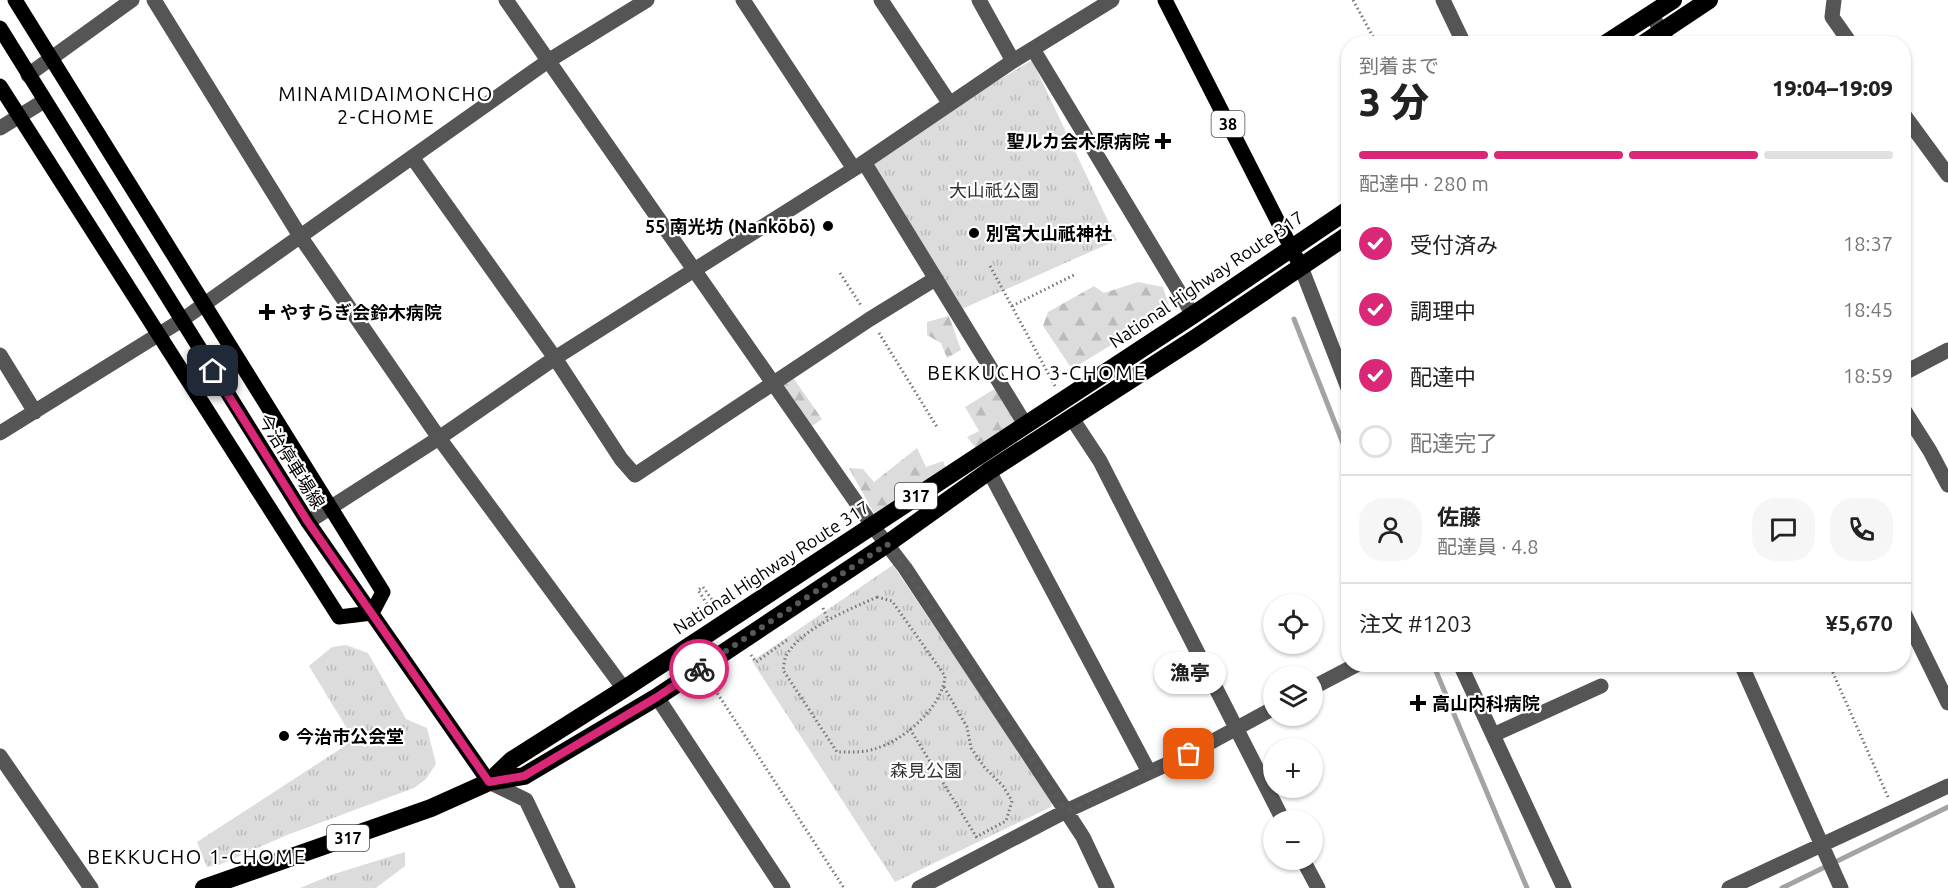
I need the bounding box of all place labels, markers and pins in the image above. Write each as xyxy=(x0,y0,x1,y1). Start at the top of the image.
place label: 聖ルカ会木原病院 xyxy=(1007,131,1150,151)
marker: 聖ルカ会木原病院 xyxy=(1154,132,1172,150)
place label: 55 南光坊 (Nankōbō) xyxy=(645,216,816,237)
marker: 55 南光坊 (Nankōbō) xyxy=(821,219,835,233)
place label: 別宮大山祇神社 xyxy=(986,223,1112,243)
marker: 別宮大山祇神社 xyxy=(967,226,981,240)
place label: やすらぎ会鈴木病院 xyxy=(280,302,442,322)
marker: やすらぎ会鈴木病院 xyxy=(258,303,276,321)
pin xyxy=(187,345,238,396)
callout: 漁亭 xyxy=(1153,652,1225,694)
place label: 高山内科病院 xyxy=(1432,693,1540,713)
marker: 高山内科病院 xyxy=(1409,694,1427,712)
place label: 今治市公会堂 xyxy=(296,726,404,746)
pin xyxy=(1163,728,1214,779)
marker: 今治市公会堂 xyxy=(277,729,291,743)

